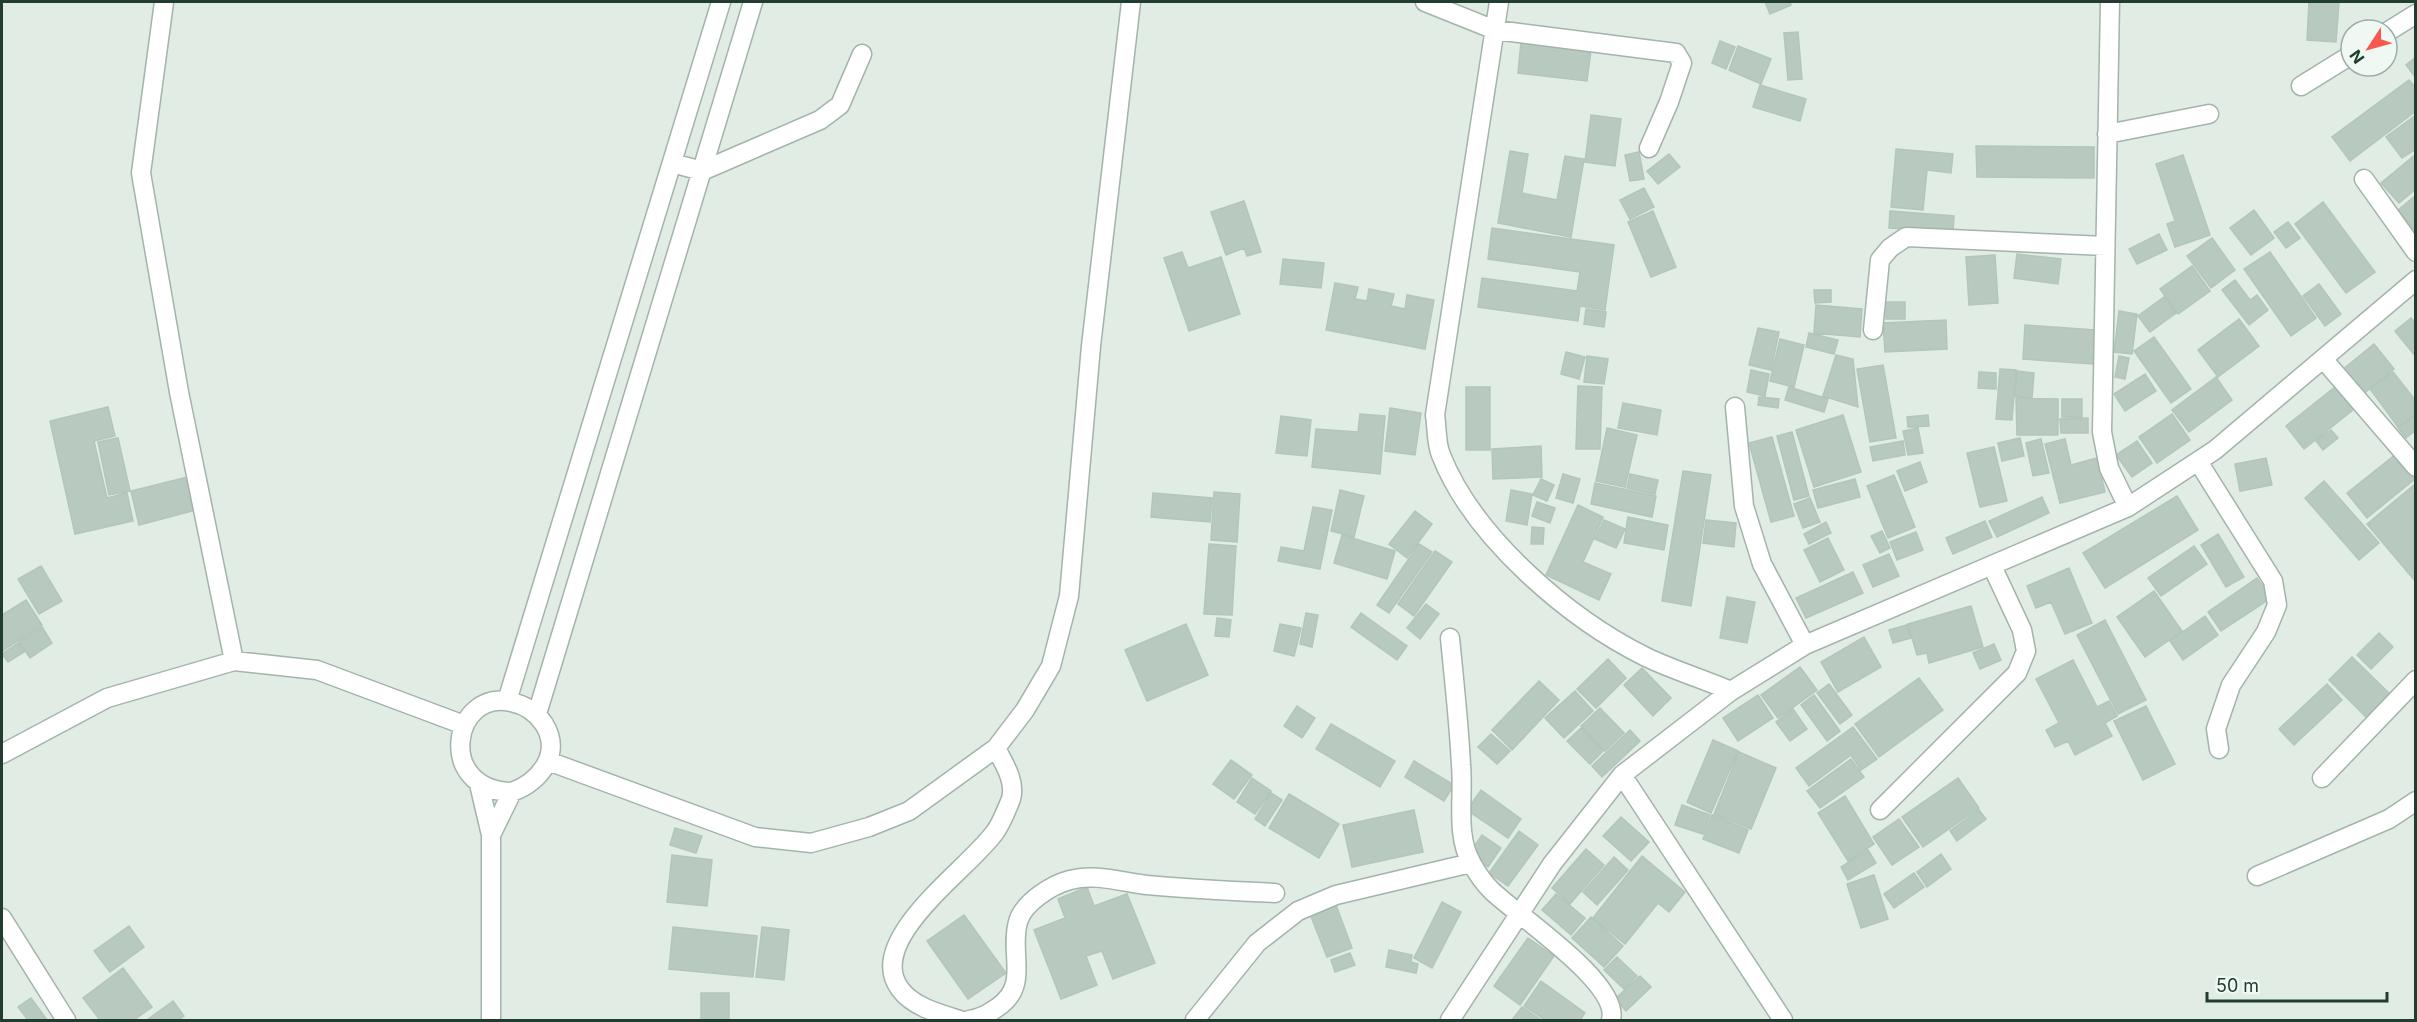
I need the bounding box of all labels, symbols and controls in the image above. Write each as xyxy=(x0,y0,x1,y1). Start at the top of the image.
north arrow xyxy=(2339,18,2399,78)
text: N xyxy=(2345,46,2369,68)
scale bar xyxy=(2207,965,2387,1003)
text: 50 m xyxy=(2216,975,2259,996)

